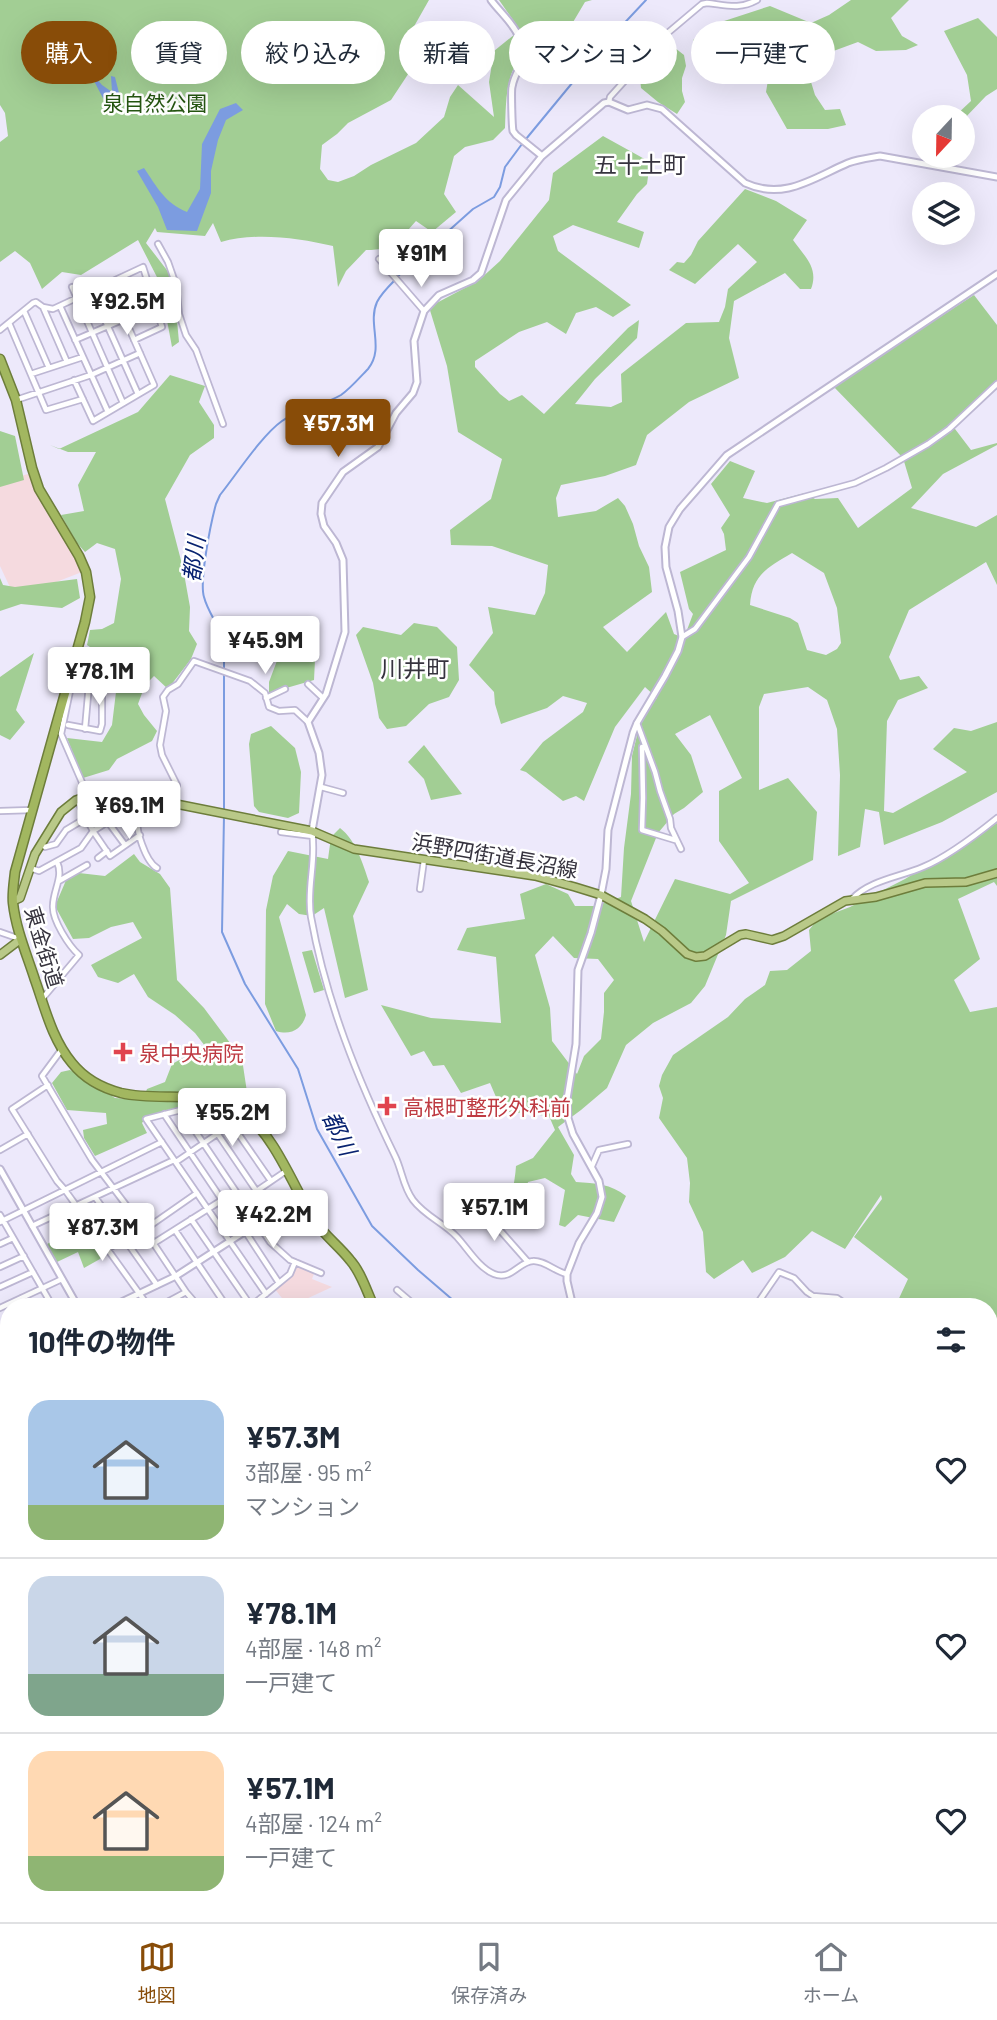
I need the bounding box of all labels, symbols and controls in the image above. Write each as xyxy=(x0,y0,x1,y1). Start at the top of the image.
chip: 購入 xyxy=(21,21,117,84)
chip: 賃貸 xyxy=(131,21,227,84)
chip: 絞り込み xyxy=(241,21,385,84)
chip: 新着 xyxy=(399,21,495,84)
chip: マンション xyxy=(509,21,677,84)
chip: 一戸建て xyxy=(691,21,835,84)
park label: 泉自然公園 xyxy=(103,90,208,115)
north arrow xyxy=(912,105,975,168)
map controls xyxy=(912,105,975,245)
district label: 五十土町 xyxy=(594,150,686,178)
button: layers xyxy=(912,182,975,245)
pin: ¥91M xyxy=(380,230,462,289)
text: ¥91M xyxy=(395,238,447,266)
pin: ¥92.5M xyxy=(70,278,184,337)
text: ¥92.5M xyxy=(89,286,165,314)
pin: ¥57.3M xyxy=(281,400,395,459)
text: ¥57.3M xyxy=(301,408,375,436)
water label: 都川 xyxy=(176,531,210,584)
pin: ¥45.9M xyxy=(208,616,322,676)
text: ¥45.9M xyxy=(227,625,303,653)
pin: ¥78.1M xyxy=(42,648,156,707)
district label: 川井町 xyxy=(381,654,450,682)
text: ¥78.1M xyxy=(64,656,134,684)
pin: ¥69.1M xyxy=(72,782,186,841)
text: ¥69.1M xyxy=(93,790,165,818)
street label: 浜野四街道長沼線 xyxy=(410,828,580,882)
street label: 東金街道 xyxy=(21,903,69,991)
place label: 泉中央病院 xyxy=(139,1040,244,1065)
marker: 泉中央病院 xyxy=(113,1042,133,1062)
pin: ¥55.2M xyxy=(175,1088,289,1148)
place label: 高根町整形外科前 xyxy=(403,1094,571,1119)
marker: 高根町整形外科前 xyxy=(377,1096,397,1116)
text: ¥55.2M xyxy=(194,1097,270,1125)
water label: 都川 xyxy=(317,1106,364,1163)
pin: ¥57.1M xyxy=(437,1184,551,1243)
pin: ¥42.2M xyxy=(216,1190,330,1250)
text: ¥57.1M xyxy=(460,1192,528,1220)
text: ¥42.2M xyxy=(234,1199,312,1227)
pin: ¥87.3M xyxy=(45,1204,159,1263)
text: ¥87.3M xyxy=(65,1212,139,1240)
icon: filters xyxy=(932,1321,970,1359)
text: 10件の物件 xyxy=(28,1323,176,1359)
text: ¥57.3M xyxy=(245,1418,340,1454)
icon: home xyxy=(84,1428,168,1512)
icon: heart xyxy=(932,1451,970,1489)
text: 3部屋 · 95 m² xyxy=(245,1458,372,1486)
text: マンション xyxy=(245,1492,360,1520)
text: ¥78.1M xyxy=(245,1594,337,1630)
icon: home xyxy=(84,1604,168,1688)
icon: heart xyxy=(932,1627,970,1665)
text: 4部屋 · 148 m² xyxy=(245,1634,382,1662)
text: 一戸建て xyxy=(245,1668,337,1696)
text: ¥57.1M xyxy=(245,1769,335,1805)
icon: home xyxy=(84,1779,168,1863)
icon: heart xyxy=(932,1802,970,1840)
text: 4部屋 · 124 m² xyxy=(245,1809,382,1837)
text: 一戸建て xyxy=(245,1843,337,1871)
tab: 地図 xyxy=(138,1938,176,2007)
tab: 保存済み xyxy=(451,1938,527,2007)
tab: ホーム xyxy=(803,1938,859,2007)

